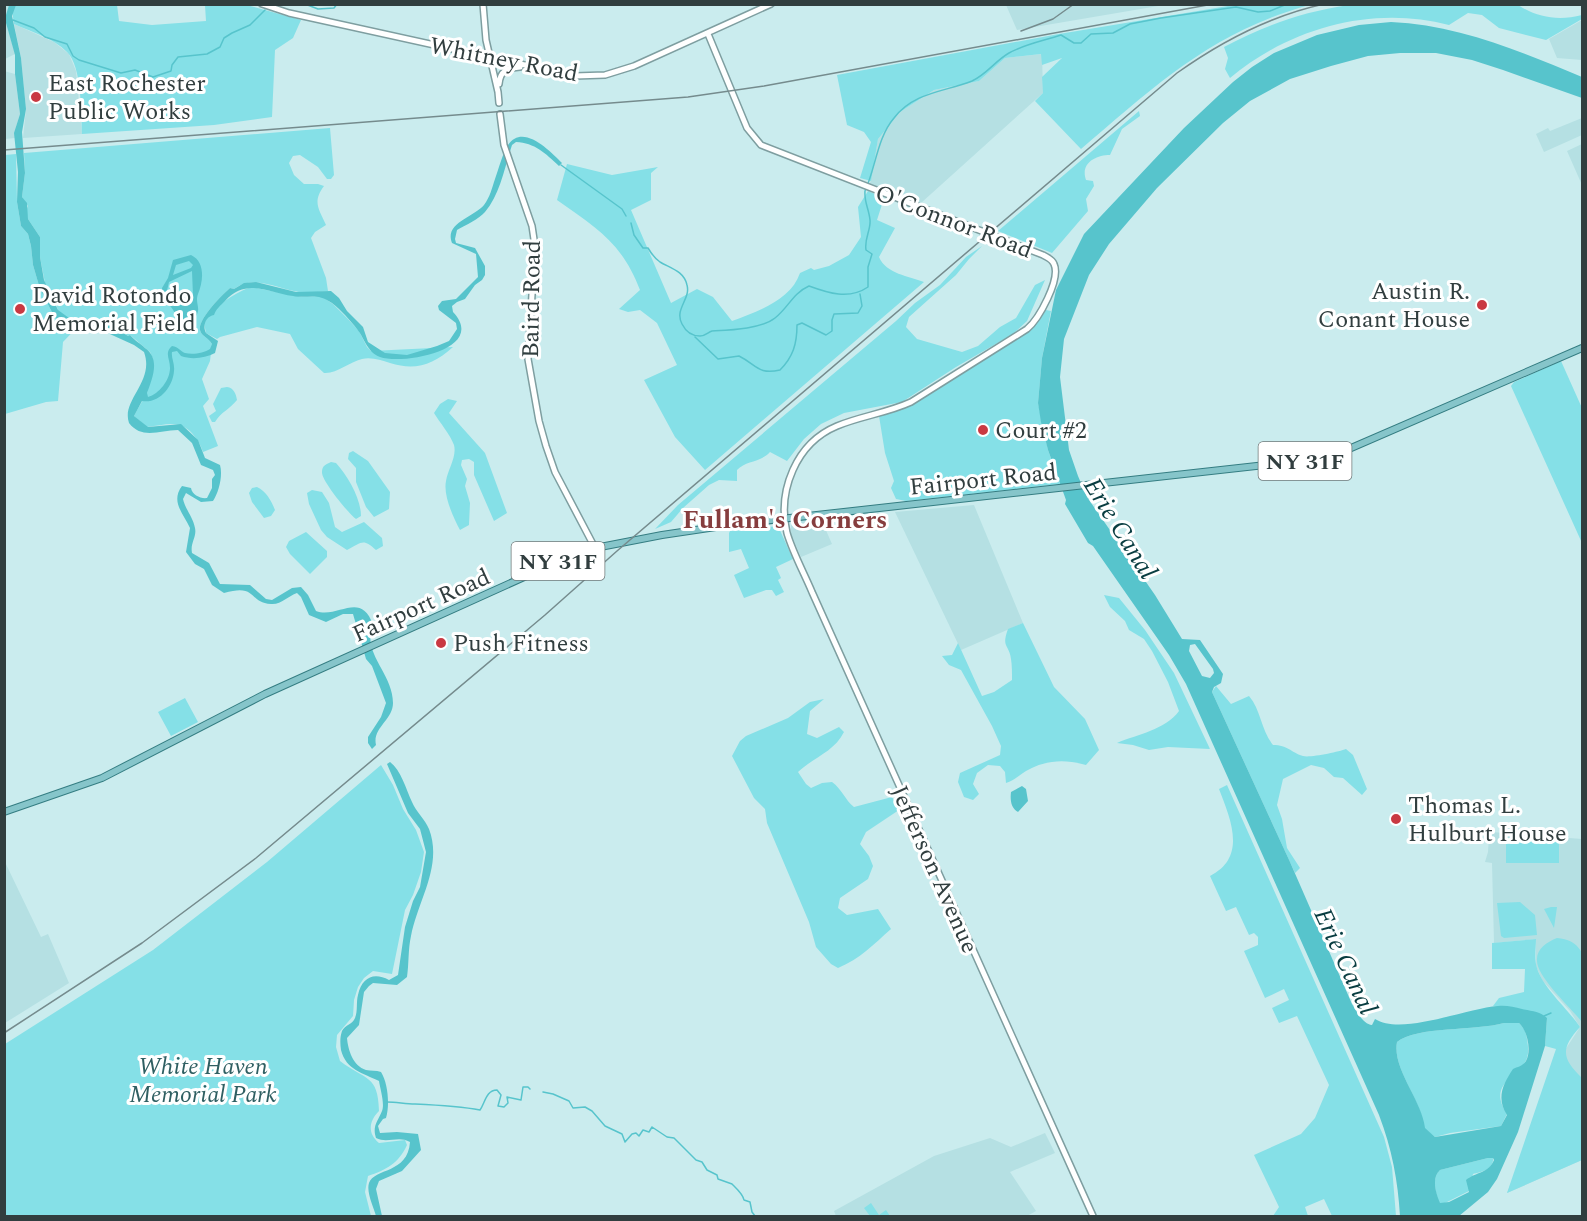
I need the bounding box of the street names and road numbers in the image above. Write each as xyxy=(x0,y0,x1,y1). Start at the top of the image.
street label: Whitney Road xyxy=(426,28,581,92)
street label: O'Connor Road xyxy=(870,175,1038,269)
street label: Baird Road xyxy=(513,240,551,358)
road number: NY 31F xyxy=(1258,442,1352,480)
street label: Fairport Road xyxy=(908,454,1059,506)
road number: NY 31F xyxy=(512,542,604,580)
street label: Fairport Road xyxy=(347,559,496,652)
street label: Jefferson Avenue xyxy=(881,780,987,959)

